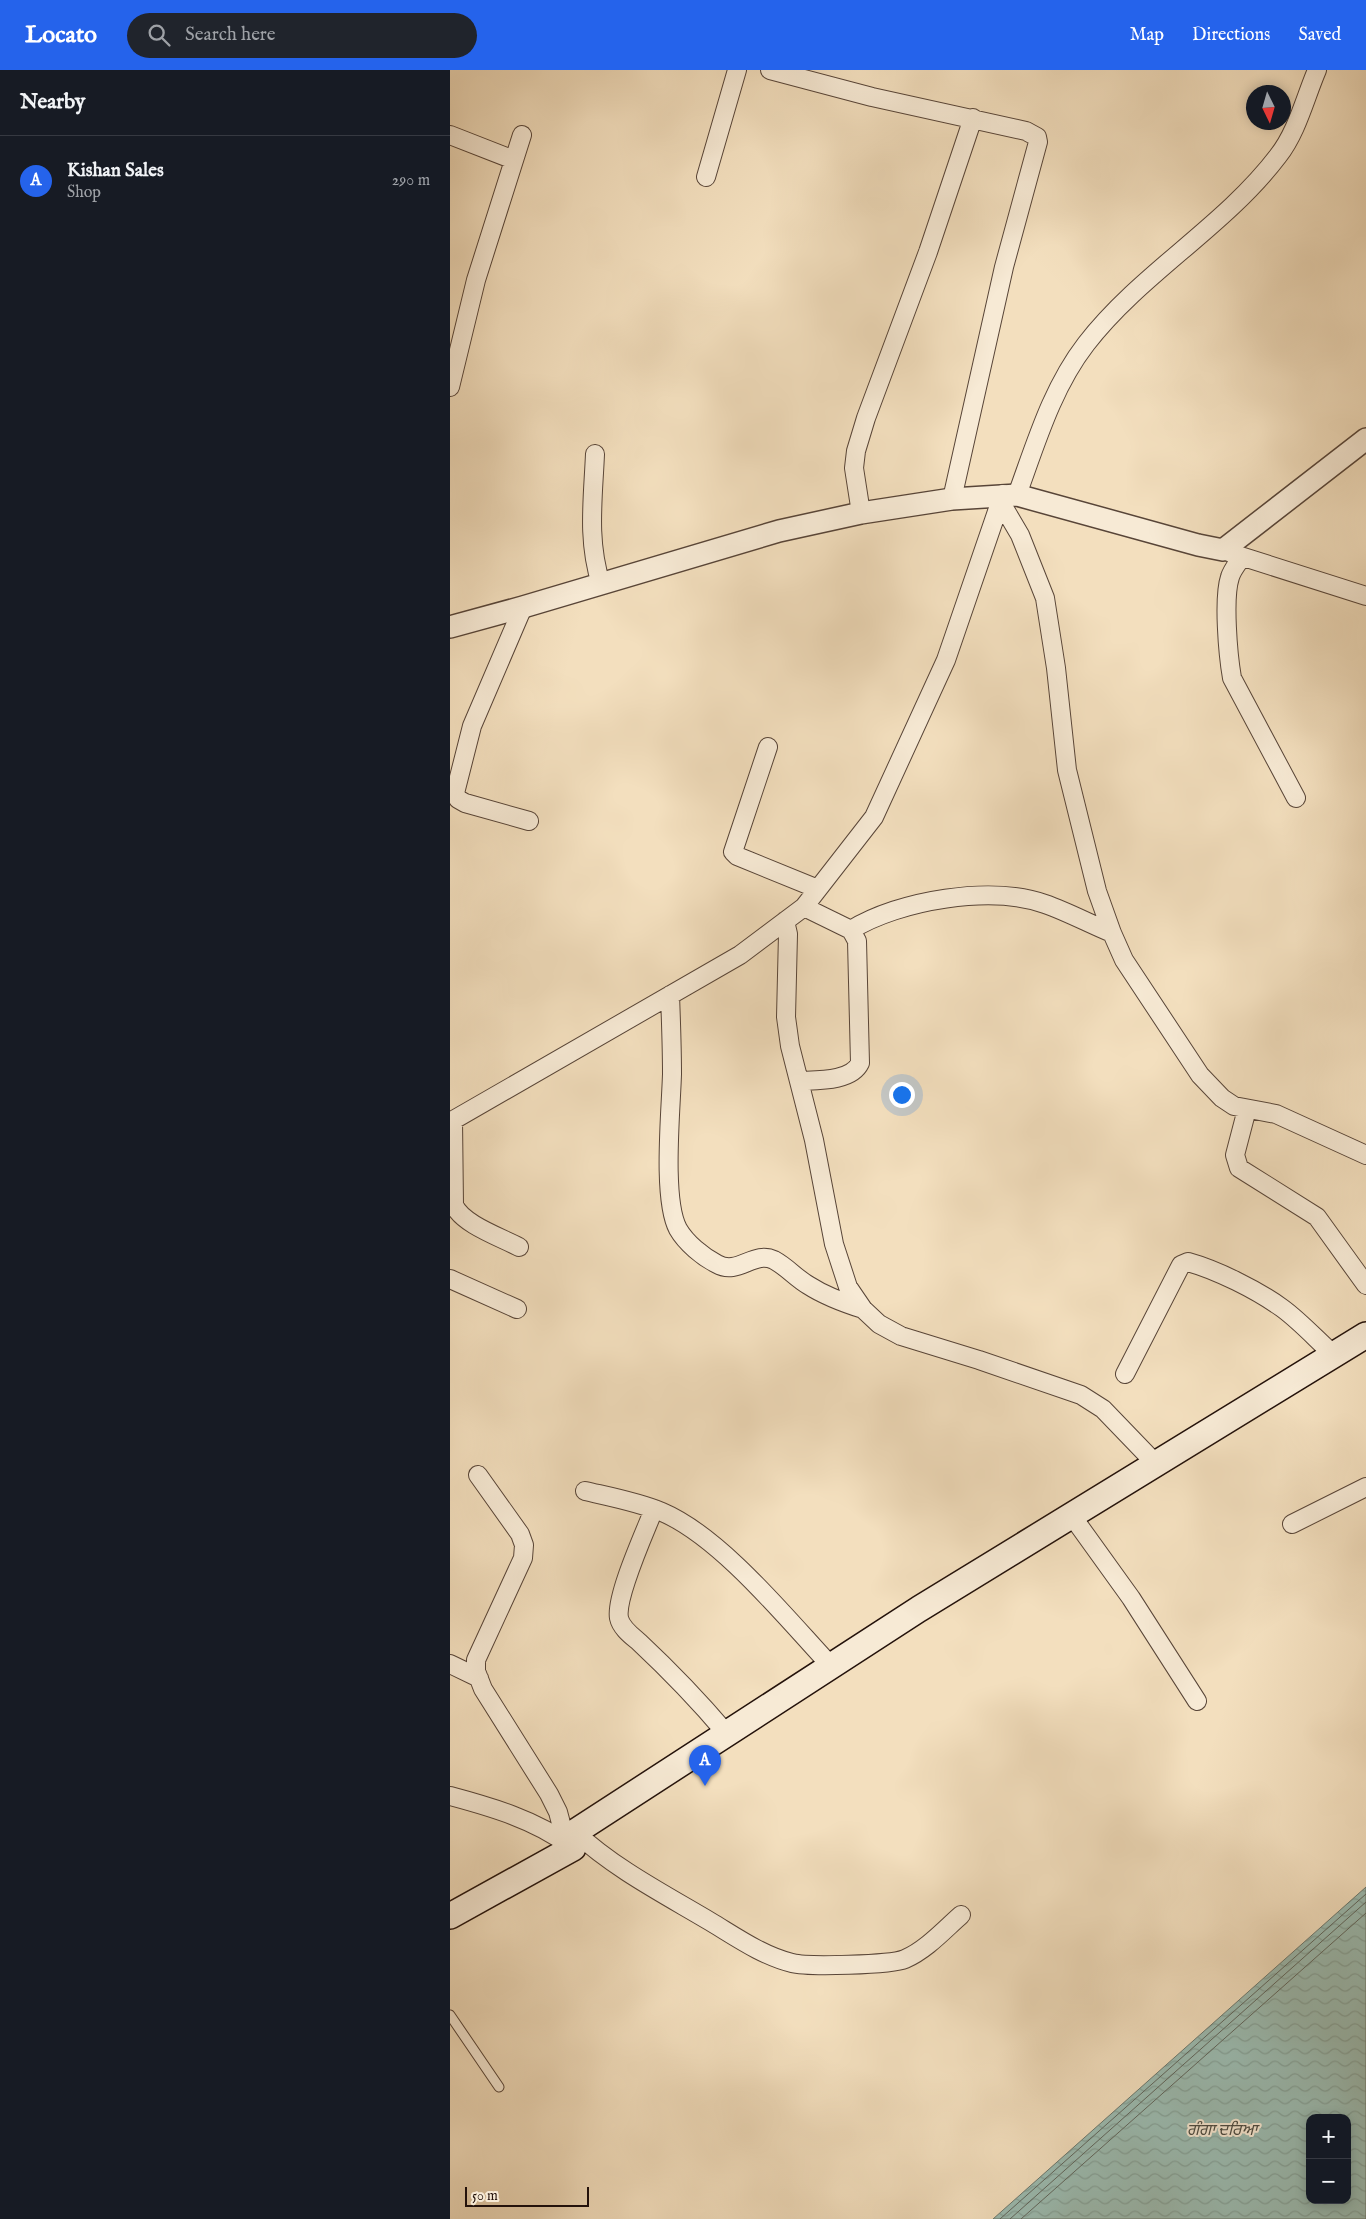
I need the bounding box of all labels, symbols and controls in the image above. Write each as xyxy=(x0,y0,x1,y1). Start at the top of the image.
search box xyxy=(127,13,477,58)
text: Locato xyxy=(25,20,97,51)
icon: search xyxy=(145,21,173,49)
text: Search here xyxy=(185,23,276,47)
text: Map xyxy=(1130,24,1164,47)
text: Directions xyxy=(1192,24,1270,47)
text: Saved xyxy=(1298,24,1341,47)
north arrow xyxy=(1246,85,1291,130)
text: Nearby xyxy=(20,89,85,116)
text: Kishan Sales xyxy=(67,159,164,183)
text: A xyxy=(31,171,41,191)
text: 290 m xyxy=(392,171,430,191)
text: Shop xyxy=(67,183,101,203)
your location xyxy=(889,1082,915,1108)
pin: A xyxy=(689,1745,721,1786)
map controls xyxy=(1306,2114,1351,2204)
button: + xyxy=(1306,2114,1351,2159)
water label: ਗੰਗਾ ਦਰਿਆ xyxy=(1187,2120,1260,2141)
button: − xyxy=(1306,2159,1351,2204)
scale bar xyxy=(465,2184,589,2207)
text: 50 m xyxy=(472,2187,498,2205)

